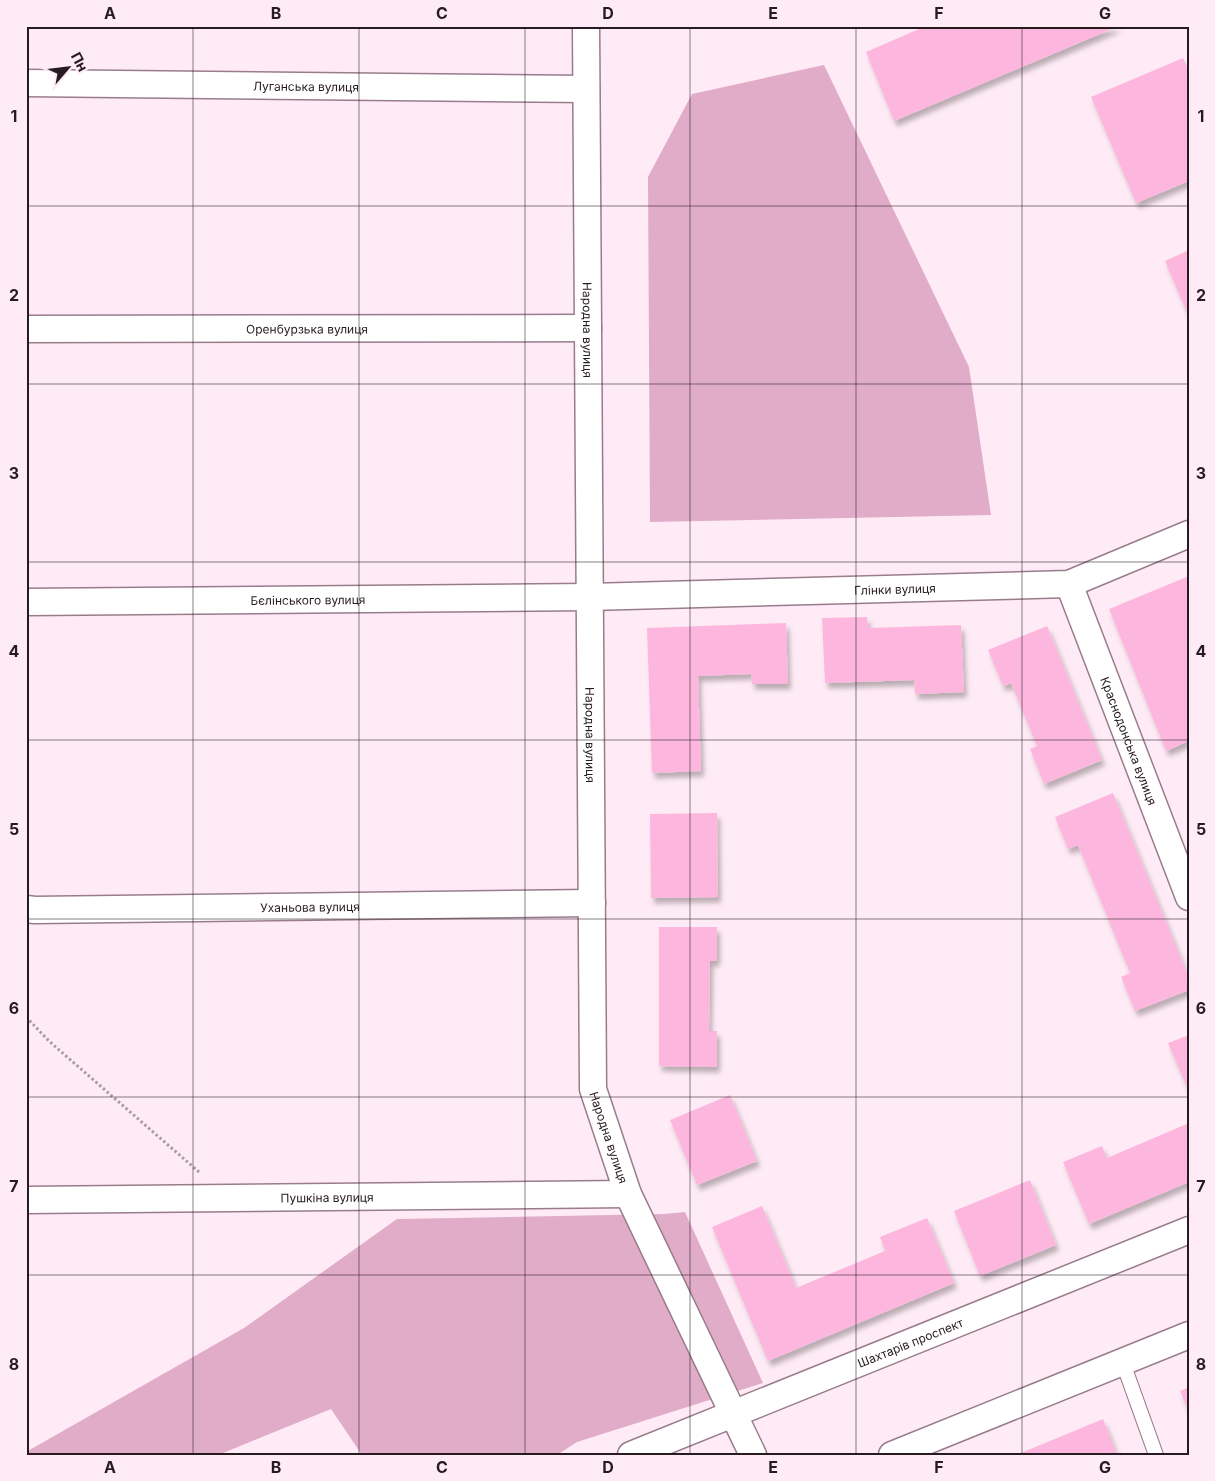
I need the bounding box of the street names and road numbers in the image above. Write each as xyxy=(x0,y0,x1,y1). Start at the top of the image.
street label: Луганська вулиця xyxy=(253,78,359,94)
street label: Народна вулиця xyxy=(580,282,596,378)
street label: Оренбурзька вулиця xyxy=(246,321,368,336)
street label: Глінки вулиця xyxy=(854,580,936,597)
street label: Бєлінського вулиця xyxy=(250,591,366,608)
street label: Краснодонська вулиця xyxy=(1098,675,1161,807)
street label: Народна вулиця xyxy=(583,687,598,783)
street label: Уханьова вулиця xyxy=(260,898,360,915)
street label: Народна вулиця xyxy=(587,1090,631,1185)
street label: Пушкіна вулиця xyxy=(280,1189,374,1205)
street label: Шахтарів проспект xyxy=(855,1314,965,1370)

